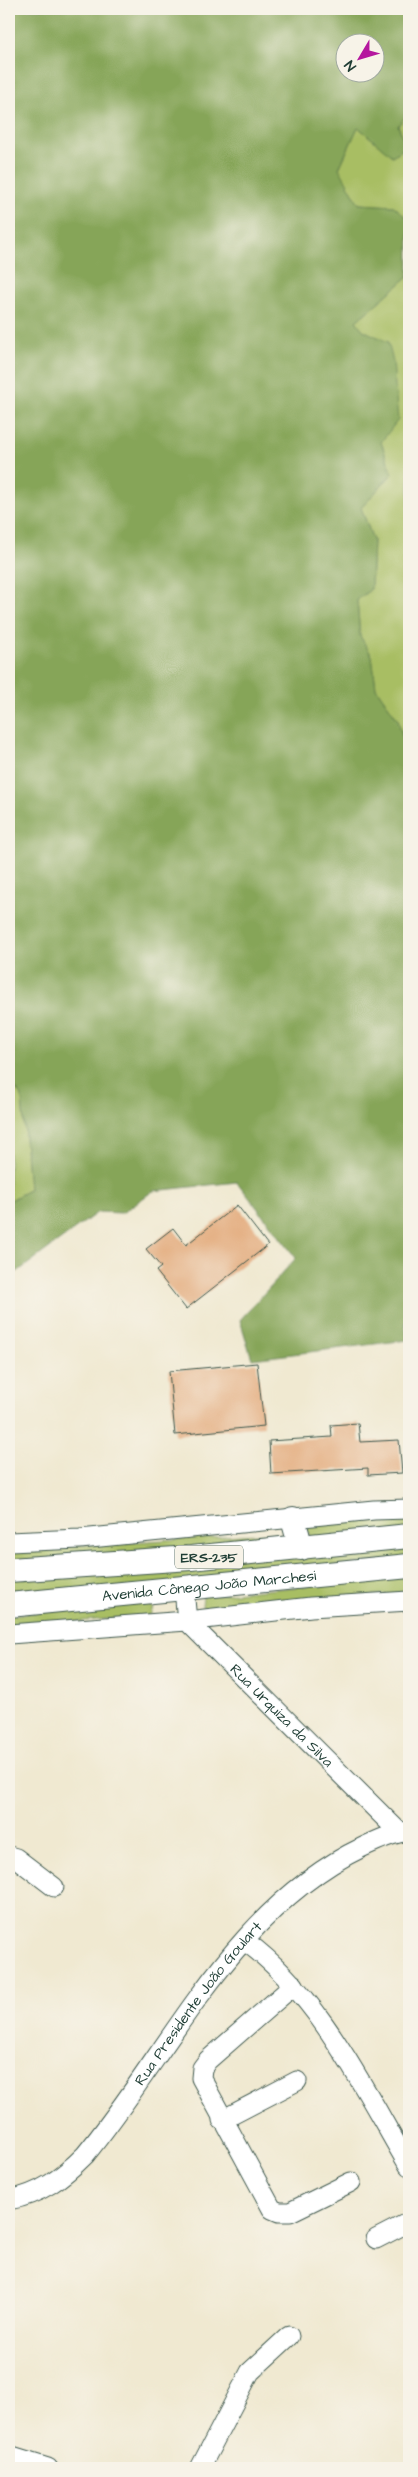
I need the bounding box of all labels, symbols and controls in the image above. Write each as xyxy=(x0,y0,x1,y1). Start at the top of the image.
north arrow xyxy=(336,32,386,82)
text: N xyxy=(340,56,361,75)
road number: ERS-235 xyxy=(175,1545,243,1568)
street label: Avenida Cônego João Marchesi xyxy=(101,1565,318,1607)
street label: Rua Urquiza da Silva xyxy=(225,1659,338,1772)
street label: Rua Presidente João Goulart xyxy=(130,1917,267,2090)

